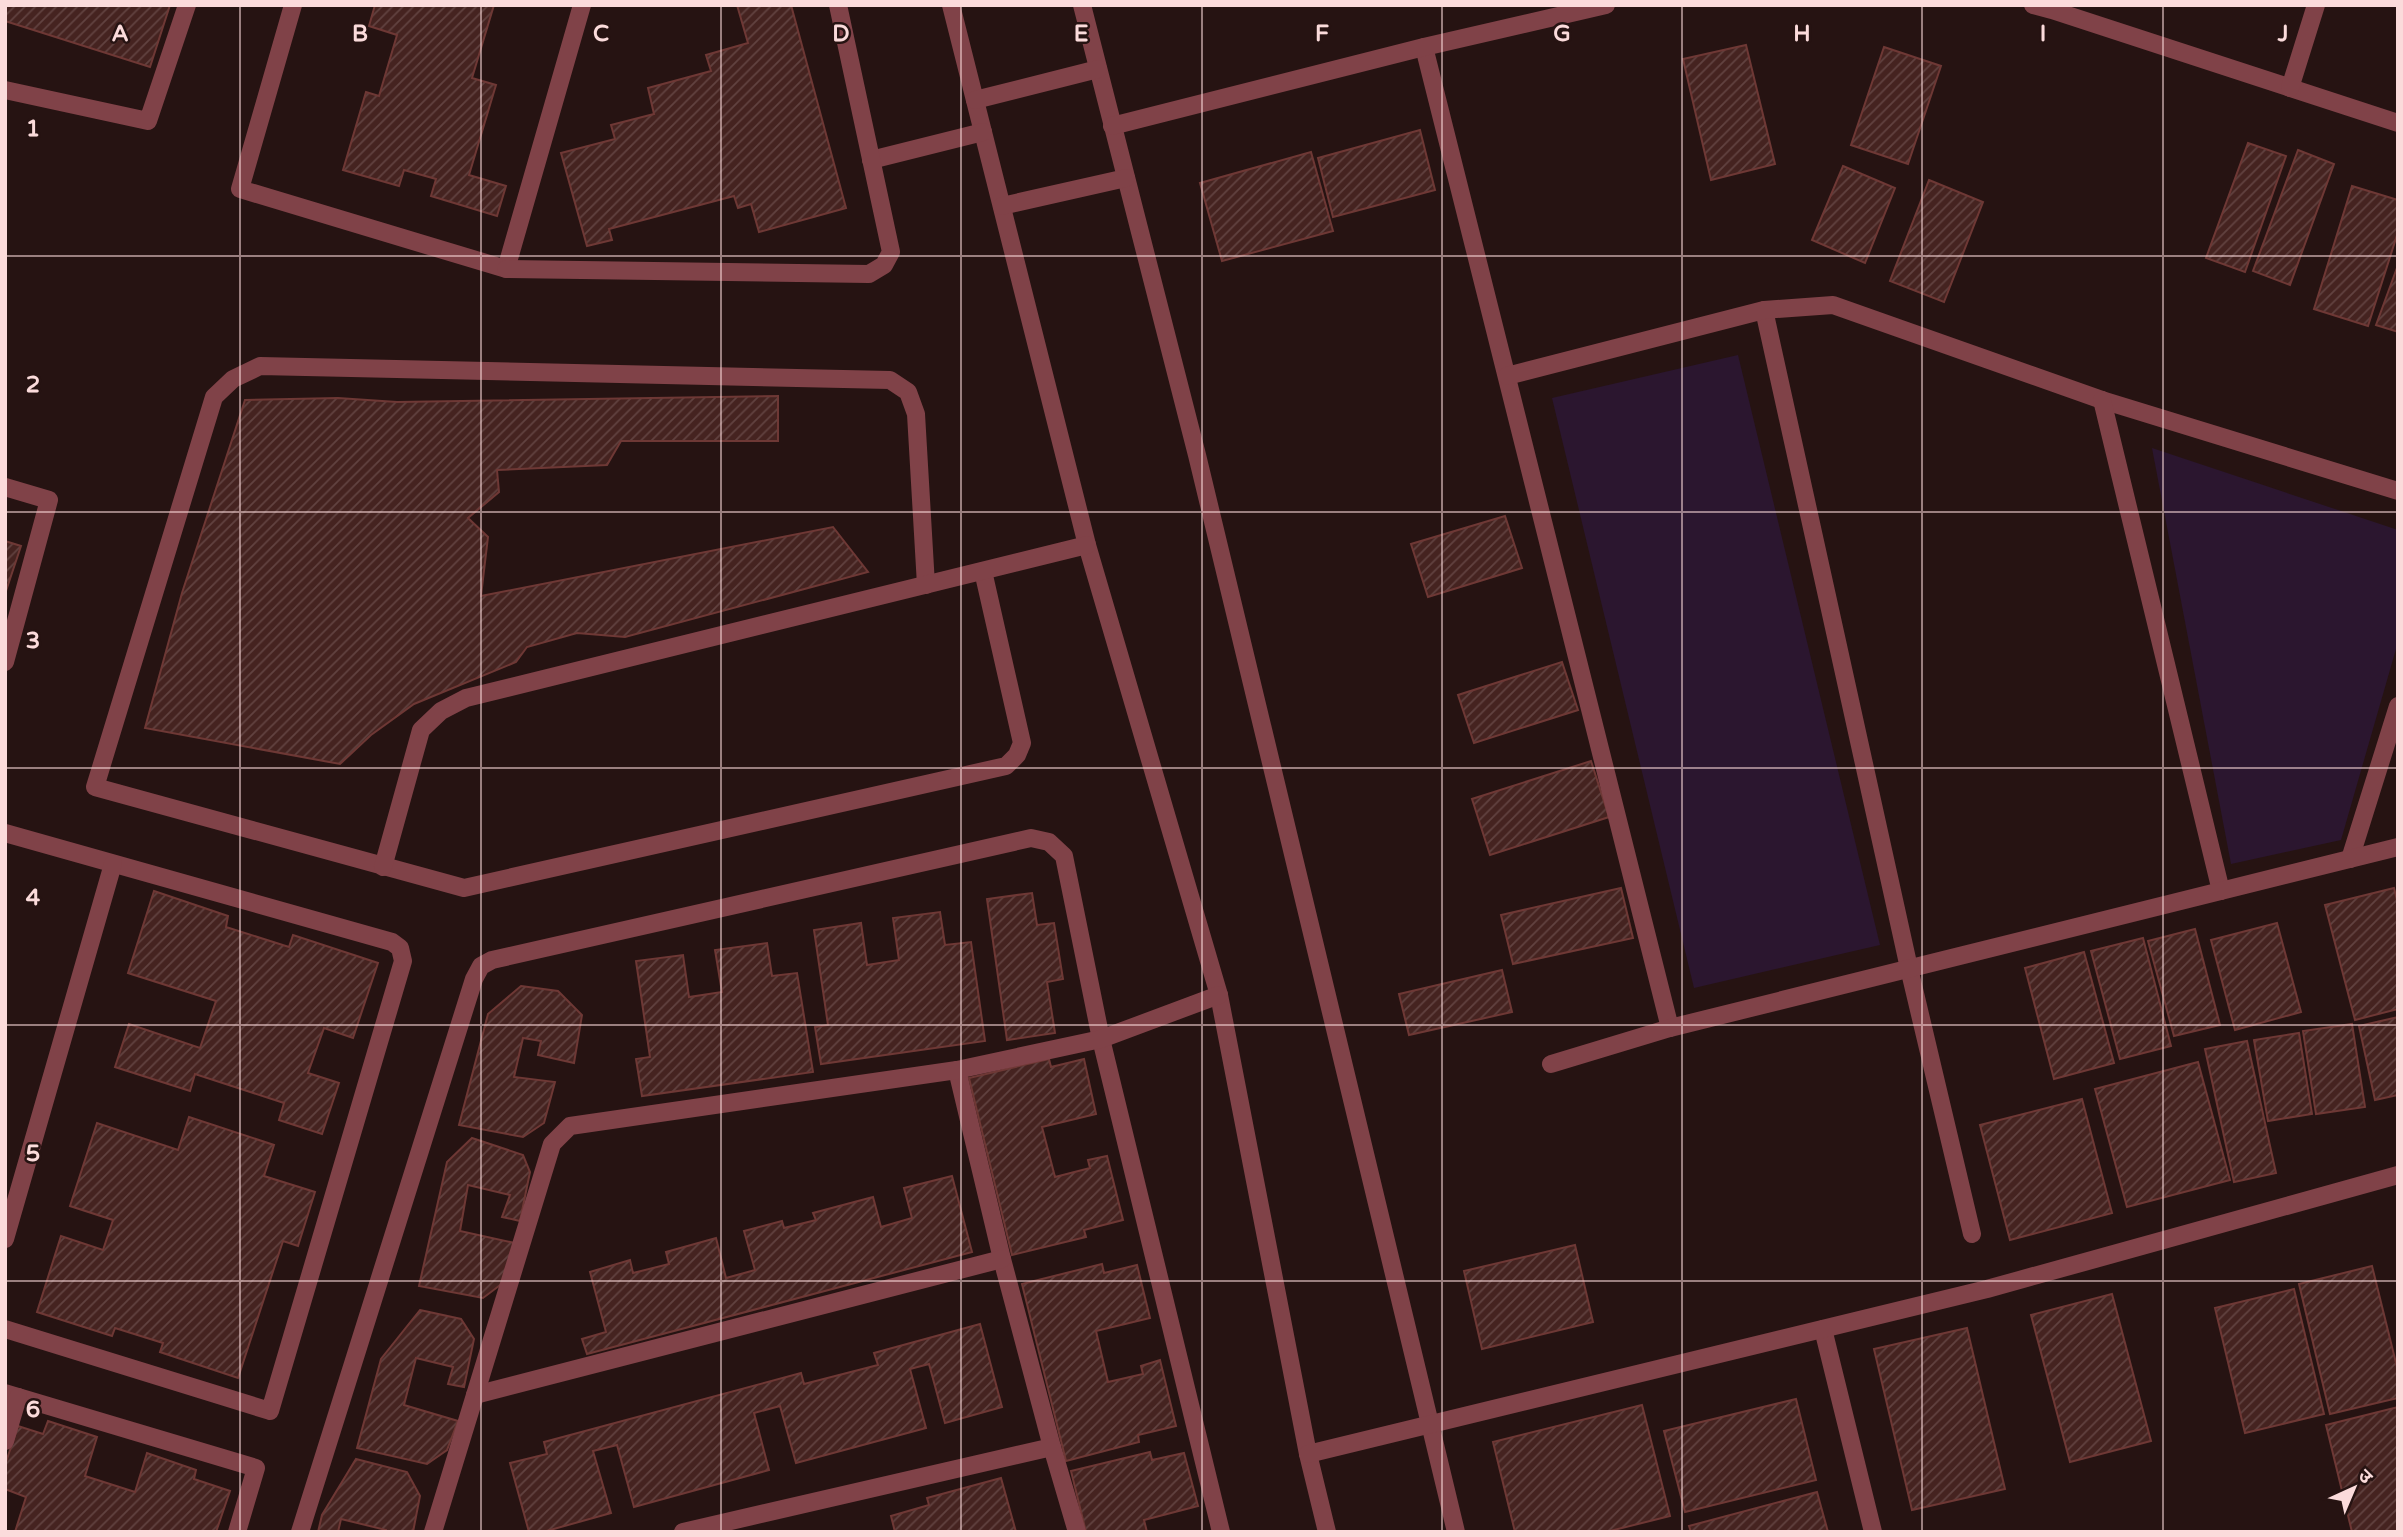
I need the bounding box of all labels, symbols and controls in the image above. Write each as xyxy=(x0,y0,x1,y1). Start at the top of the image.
text: A xyxy=(111,20,129,48)
text: B xyxy=(352,20,368,48)
text: C xyxy=(593,20,609,48)
text: D xyxy=(832,20,850,48)
text: E xyxy=(1074,20,1088,48)
text: F xyxy=(1315,20,1329,48)
text: G xyxy=(1553,20,1571,48)
text: H xyxy=(1793,20,1811,48)
text: I xyxy=(2040,20,2046,48)
text: J xyxy=(2277,20,2288,48)
text: 1 xyxy=(26,115,40,143)
text: 2 xyxy=(26,371,40,399)
text: 3 xyxy=(26,627,40,655)
text: 4 xyxy=(26,884,41,912)
text: 5 xyxy=(26,1140,40,1168)
text: 6 xyxy=(26,1396,40,1424)
north arrow xyxy=(2319,1453,2389,1523)
text: उ xyxy=(2353,1465,2377,1489)

